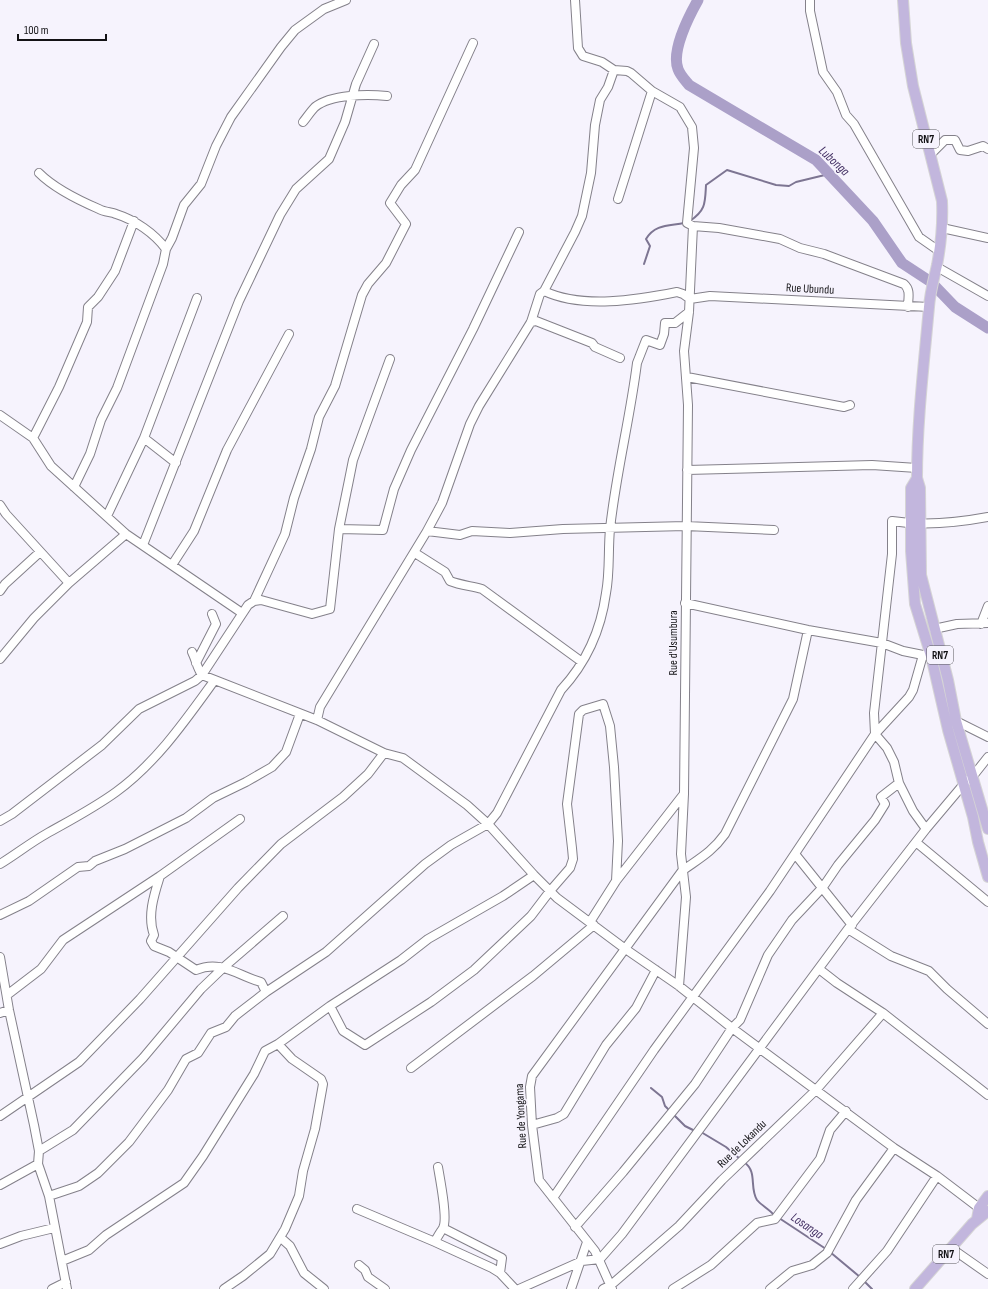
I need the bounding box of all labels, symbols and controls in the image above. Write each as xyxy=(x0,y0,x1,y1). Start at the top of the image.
scale bar xyxy=(18,16,106,42)
text: 100 m xyxy=(24,23,49,38)
road number: RN7 xyxy=(913,130,939,148)
water label: Lubonga xyxy=(815,143,853,180)
street label: Rue Ubundu xyxy=(785,280,835,298)
street label: Rue d'Usumbura xyxy=(666,610,681,676)
road number: RN7 xyxy=(927,646,953,664)
street label: Rue de Yongama xyxy=(512,1083,530,1149)
street label: Rue de Lokandu xyxy=(714,1117,770,1171)
water label: Losanga xyxy=(788,1209,827,1243)
road number: RN7 xyxy=(933,1245,959,1263)

